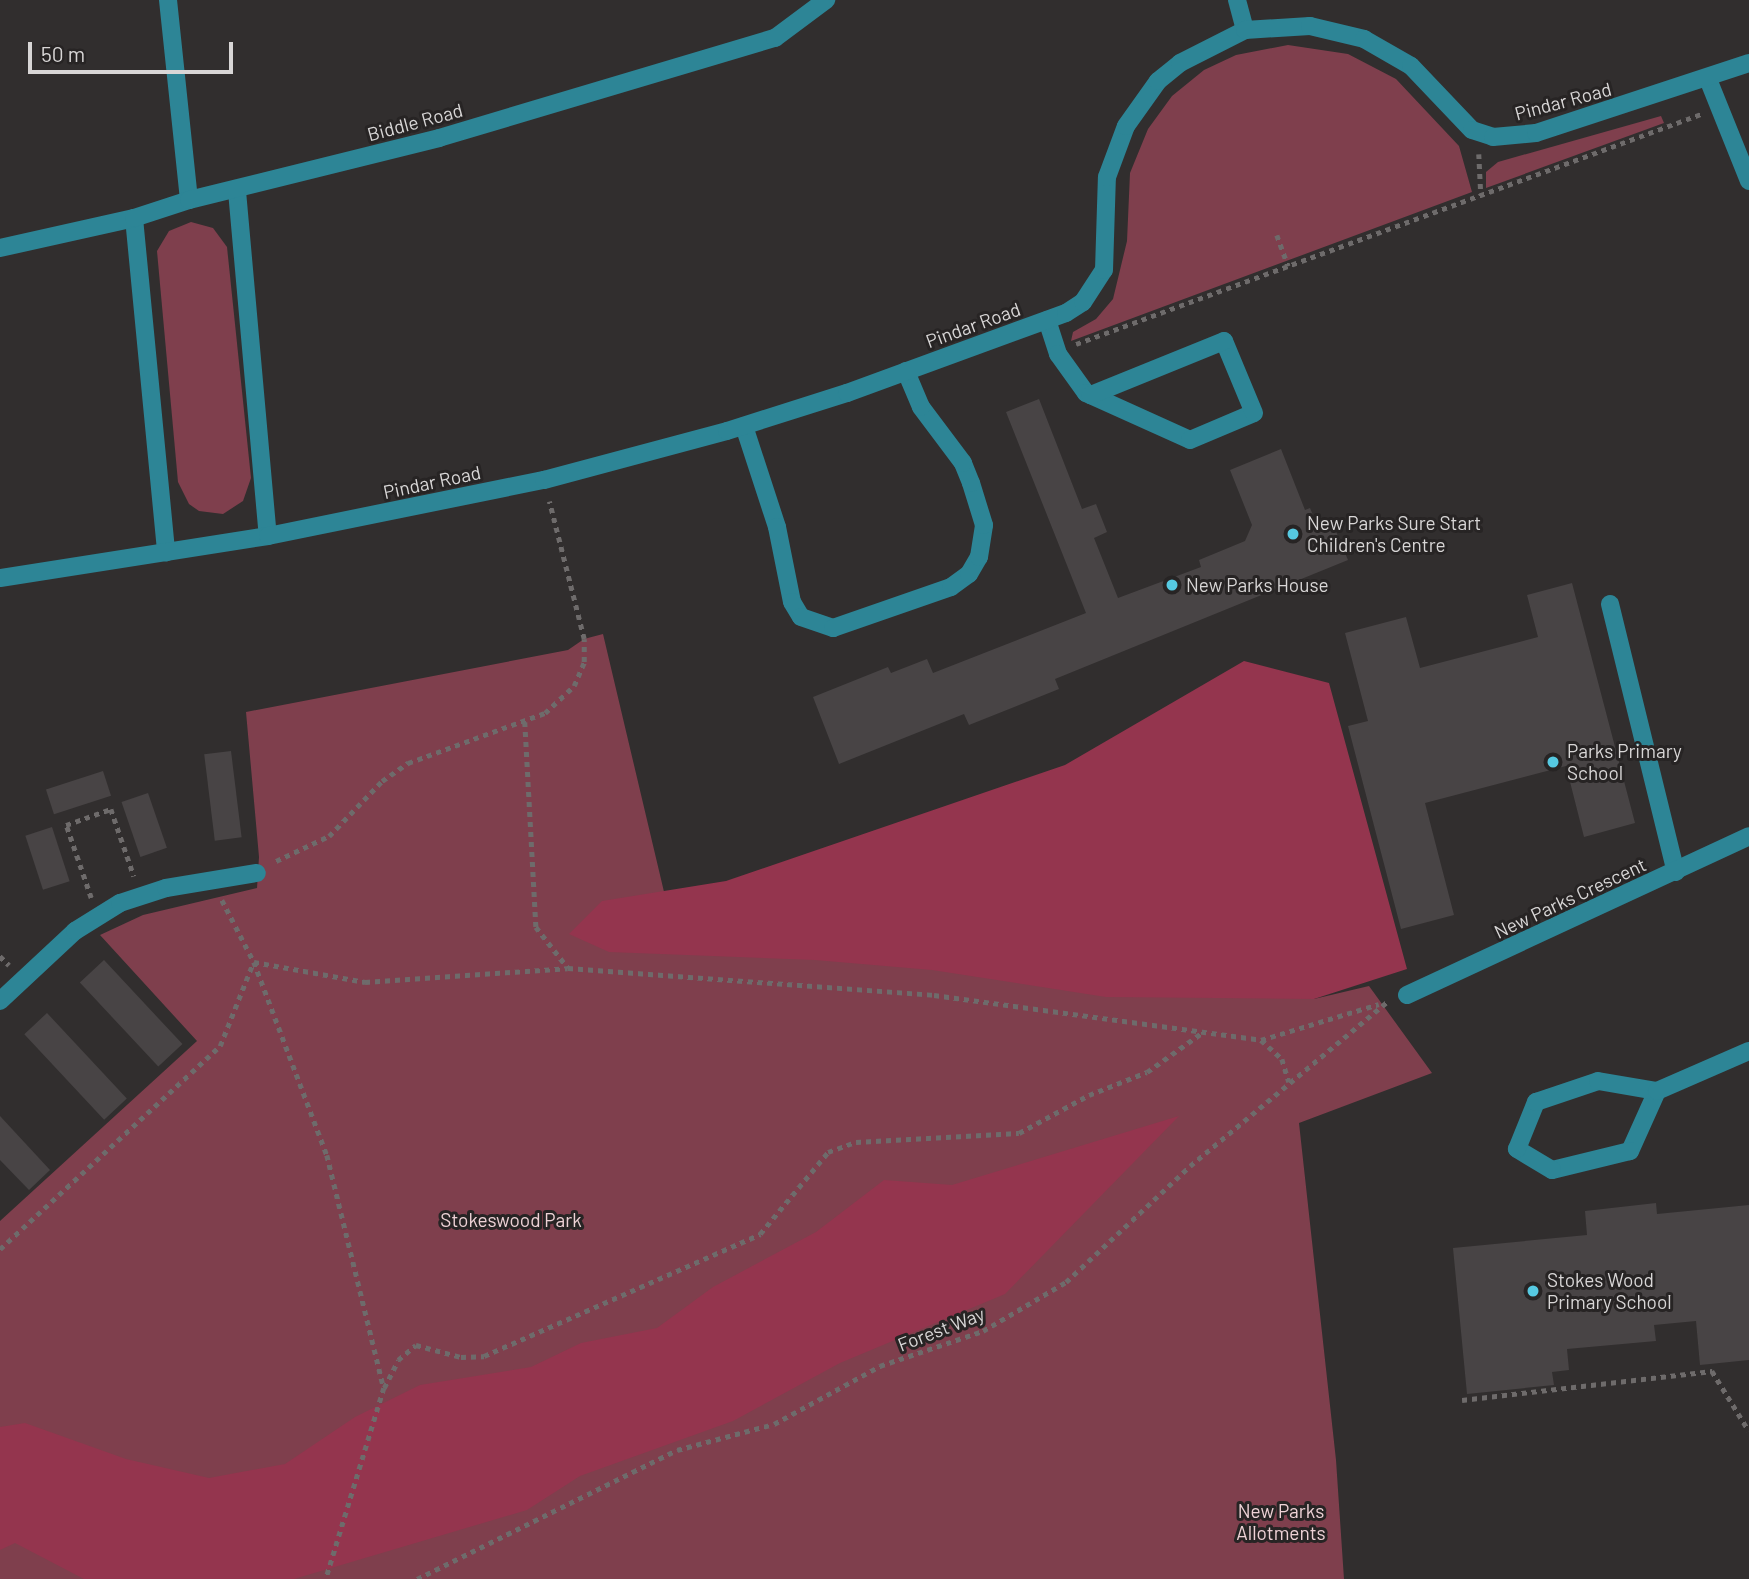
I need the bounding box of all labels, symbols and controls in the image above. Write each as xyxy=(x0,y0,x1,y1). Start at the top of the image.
scale bar xyxy=(32,28,236,72)
text: 50 m xyxy=(41,41,85,66)
street label: Pindar Road xyxy=(1512,77,1614,125)
street label: Biddle Road xyxy=(365,98,465,146)
street label: Pindar Road xyxy=(923,297,1023,353)
street label: Pindar Road xyxy=(381,461,483,503)
place label: New Parks Sure Start Children's Centre xyxy=(1307,512,1481,556)
marker: New Parks Sure Start Children's Centre xyxy=(1285,526,1301,542)
place label: New Parks House xyxy=(1186,574,1329,596)
marker: New Parks House xyxy=(1164,577,1180,593)
place label: Parks Primary School xyxy=(1567,740,1682,784)
marker: Parks Primary School xyxy=(1545,754,1561,770)
street label: New Parks Crescent xyxy=(1490,853,1650,943)
park label: Stokeswood Park xyxy=(440,1209,582,1231)
place label: Stokes Wood Primary School xyxy=(1547,1269,1672,1313)
marker: Stokes Wood Primary School xyxy=(1525,1283,1541,1299)
street label: Forest Way xyxy=(894,1302,988,1356)
park label: New Parks Allotments xyxy=(1236,1500,1326,1544)

